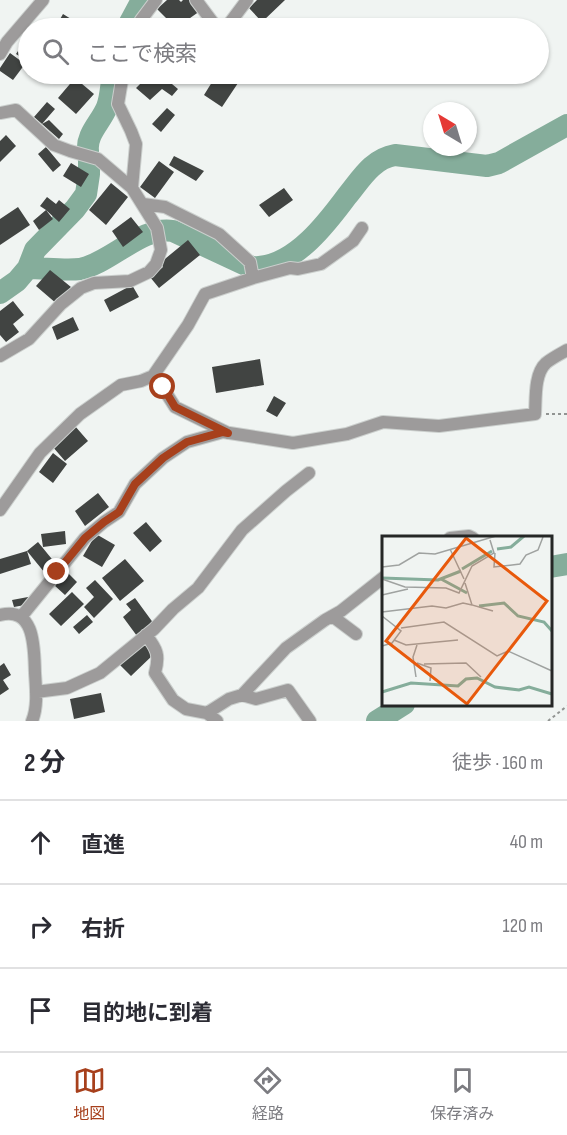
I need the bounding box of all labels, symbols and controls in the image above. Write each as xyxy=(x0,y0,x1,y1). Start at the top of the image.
search box xyxy=(18,18,549,84)
icon: search xyxy=(39,35,72,68)
text: ここで検索 xyxy=(87,41,197,68)
north arrow xyxy=(423,102,477,156)
route start xyxy=(149,373,175,399)
inset map xyxy=(382,536,552,706)
route end xyxy=(43,558,69,584)
text: 2 分 xyxy=(24,748,65,779)
text: 徒歩 · 160 m xyxy=(452,751,543,775)
icon: ahead xyxy=(24,826,57,859)
text: 40 m xyxy=(510,830,543,854)
text: 直進 xyxy=(81,832,125,859)
icon: right xyxy=(24,910,57,943)
text: 120 m xyxy=(503,914,543,938)
text: 右折 xyxy=(81,916,125,943)
icon: arrive xyxy=(24,994,57,1027)
text: 目的地に到着 xyxy=(81,1000,213,1027)
tab: 地図 xyxy=(73,1064,106,1124)
tab: 経路 xyxy=(251,1064,284,1124)
tab: 保存済み xyxy=(430,1064,494,1124)

